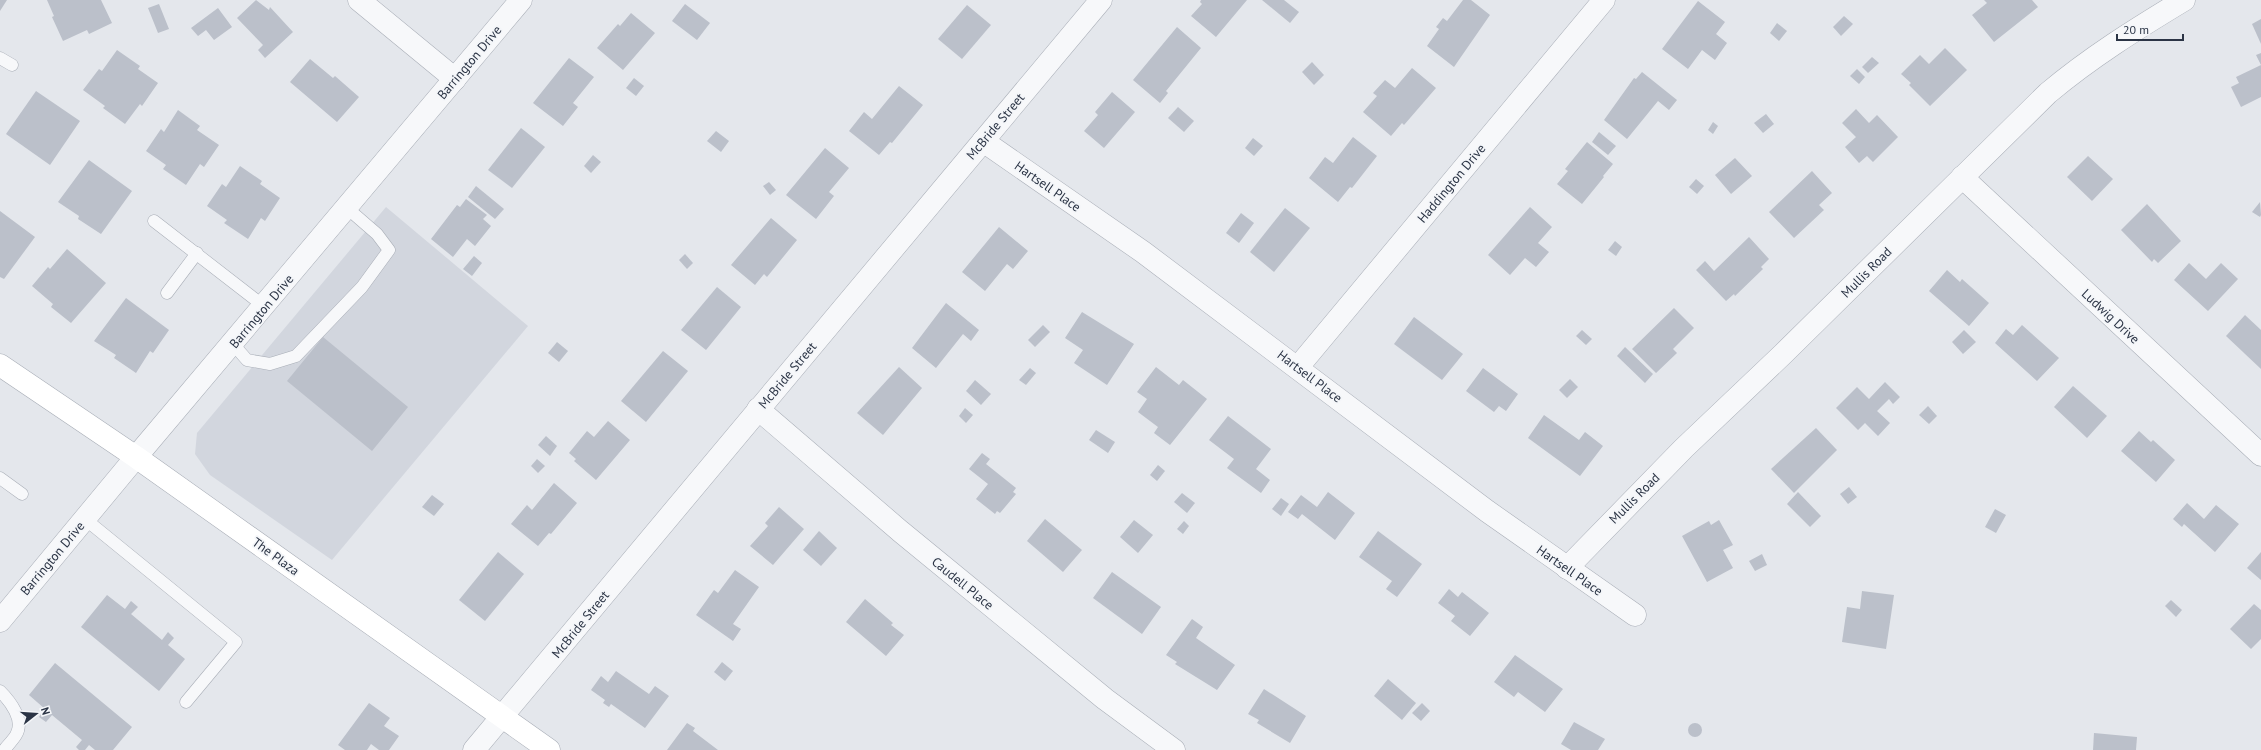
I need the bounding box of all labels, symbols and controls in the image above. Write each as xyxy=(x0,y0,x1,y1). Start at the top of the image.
scale bar xyxy=(2117,16,2183,42)
street label: Barrington Drive xyxy=(433,22,505,103)
text: 20 m xyxy=(2123,22,2149,37)
street label: McBride Street xyxy=(963,89,1029,163)
street label: Haddington Drive xyxy=(1413,140,1489,226)
street label: Hartsell Place xyxy=(1011,157,1084,216)
street label: Mullis Road xyxy=(1837,243,1895,301)
street label: Barrington Drive xyxy=(225,271,297,352)
street label: Ludwig Drive xyxy=(2078,285,2143,348)
street label: McBride Street xyxy=(755,338,821,412)
street label: Hartsell Place xyxy=(1274,346,1346,406)
street label: Mullis Road xyxy=(1605,469,1663,527)
street label: Barrington Drive xyxy=(16,518,88,599)
street label: The Plaza xyxy=(249,534,303,579)
street label: Hartsell Place xyxy=(1533,541,1606,600)
street label: Caudell Place xyxy=(928,553,997,614)
street label: McBride Street xyxy=(548,587,613,661)
north arrow xyxy=(16,694,56,734)
text: N xyxy=(38,706,53,717)

